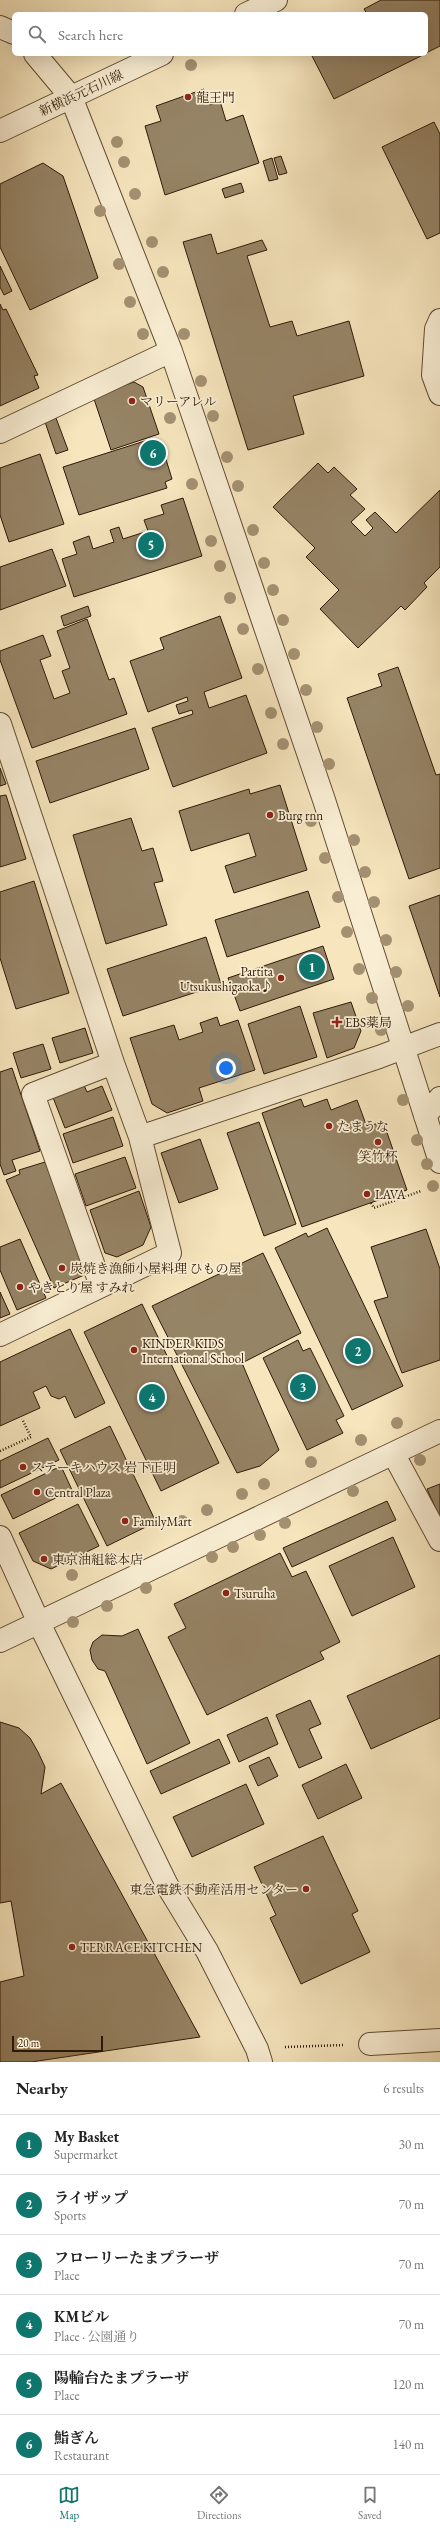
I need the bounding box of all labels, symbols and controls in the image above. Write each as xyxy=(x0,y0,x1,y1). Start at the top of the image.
search box xyxy=(12,12,428,56)
icon: search xyxy=(26,23,48,45)
text: Search here xyxy=(58,25,123,44)
street label: 新横浜元石川線 xyxy=(36,66,126,120)
place label: 龍王門 xyxy=(196,89,235,106)
marker: 龍王門 xyxy=(183,92,193,102)
place label: マリーアレル xyxy=(140,393,217,410)
marker: マリーアレル xyxy=(127,396,137,406)
pin: 6 xyxy=(140,438,166,468)
pin: 5 xyxy=(138,530,164,560)
place label: Burg rnn xyxy=(278,807,323,824)
marker: Burg rnn xyxy=(265,810,275,820)
pin: 1 xyxy=(299,952,325,982)
place label: Partita Utsukushigaoka♪ xyxy=(180,963,274,995)
marker: Partita Utsukushigaoka♪ xyxy=(276,973,286,983)
place label: EBS薬局 xyxy=(345,1014,392,1031)
marker: EBS薬局 xyxy=(332,1017,342,1027)
your location xyxy=(216,1058,236,1078)
place label: たまうな xyxy=(337,1118,389,1135)
marker: たまうな xyxy=(324,1121,334,1131)
marker: 笑竹杯 xyxy=(373,1137,383,1147)
place label: 笑竹杯 xyxy=(358,1148,398,1165)
place label: LAVA xyxy=(375,1186,407,1203)
marker: LAVA xyxy=(362,1189,372,1199)
place label: 炭焼き漁師小屋料理 ひもの屋 xyxy=(70,1260,242,1277)
marker: 炭焼き漁師小屋料理 ひもの屋 xyxy=(57,1263,67,1273)
place label: やきとり屋 すみれ xyxy=(28,1279,135,1296)
marker: やきとり屋 すみれ xyxy=(15,1282,25,1292)
place label: KINDER KIDS International School xyxy=(142,1335,244,1367)
pin: 2 xyxy=(345,1336,371,1366)
marker: KINDER KIDS International School xyxy=(129,1345,139,1355)
pin: 3 xyxy=(290,1372,316,1402)
pin: 4 xyxy=(139,1382,165,1412)
place label: ステーキハウス 岩下正明 xyxy=(31,1459,176,1476)
marker: ステーキハウス 岩下正明 xyxy=(18,1462,28,1472)
place label: Central Plaza xyxy=(45,1484,112,1501)
marker: Central Plaza xyxy=(32,1487,42,1497)
place label: FamilyMart xyxy=(133,1513,192,1530)
marker: FamilyMart xyxy=(120,1516,130,1526)
place label: 東京油組総本店 xyxy=(52,1551,143,1568)
marker: 東京油組総本店 xyxy=(39,1554,49,1564)
place label: Tsuruha xyxy=(234,1585,276,1602)
marker: Tsuruha xyxy=(221,1588,231,1598)
place label: 東急電鉄不動産活用センター xyxy=(130,1881,298,1898)
marker: 東急電鉄不動産活用センター xyxy=(301,1884,311,1894)
place label: TERRACE KITCHEN xyxy=(80,1939,203,1956)
marker: TERRACE KITCHEN xyxy=(67,1942,77,1952)
scale bar xyxy=(12,2034,103,2053)
text: 20 m xyxy=(18,2036,39,2050)
text: Nearby xyxy=(16,2077,68,2099)
text: 6 results xyxy=(383,2080,424,2097)
text: My Basket xyxy=(54,2127,119,2146)
text: 1 xyxy=(26,2136,32,2153)
text: 30 m xyxy=(399,2136,424,2153)
text: Supermarket xyxy=(54,2146,118,2163)
text: ライザップ xyxy=(54,2188,128,2207)
text: 2 xyxy=(26,2196,32,2213)
text: 70 m xyxy=(399,2196,424,2213)
text: Sports xyxy=(54,2207,86,2224)
text: フローリーたまプラーザ xyxy=(54,2248,219,2267)
text: 3 xyxy=(26,2256,32,2273)
text: 70 m xyxy=(399,2256,424,2273)
text: Place xyxy=(54,2267,80,2284)
text: KMビル xyxy=(54,2307,109,2326)
text: 4 xyxy=(26,2316,32,2333)
text: 70 m xyxy=(399,2316,424,2333)
text: Place · 公園通り xyxy=(54,2328,139,2345)
text: 陽輪台たまプラーザ xyxy=(54,2368,189,2387)
text: 5 xyxy=(26,2376,32,2393)
text: 120 m xyxy=(393,2376,424,2393)
text: Place xyxy=(54,2387,80,2404)
text: 鮨ぎん xyxy=(54,2428,99,2447)
text: 6 xyxy=(26,2436,32,2453)
text: 140 m xyxy=(393,2436,424,2453)
text: Restaurant xyxy=(54,2447,109,2464)
tab: Map xyxy=(58,2484,80,2522)
tab: Directions xyxy=(197,2484,241,2522)
tab: Saved xyxy=(358,2484,382,2522)

